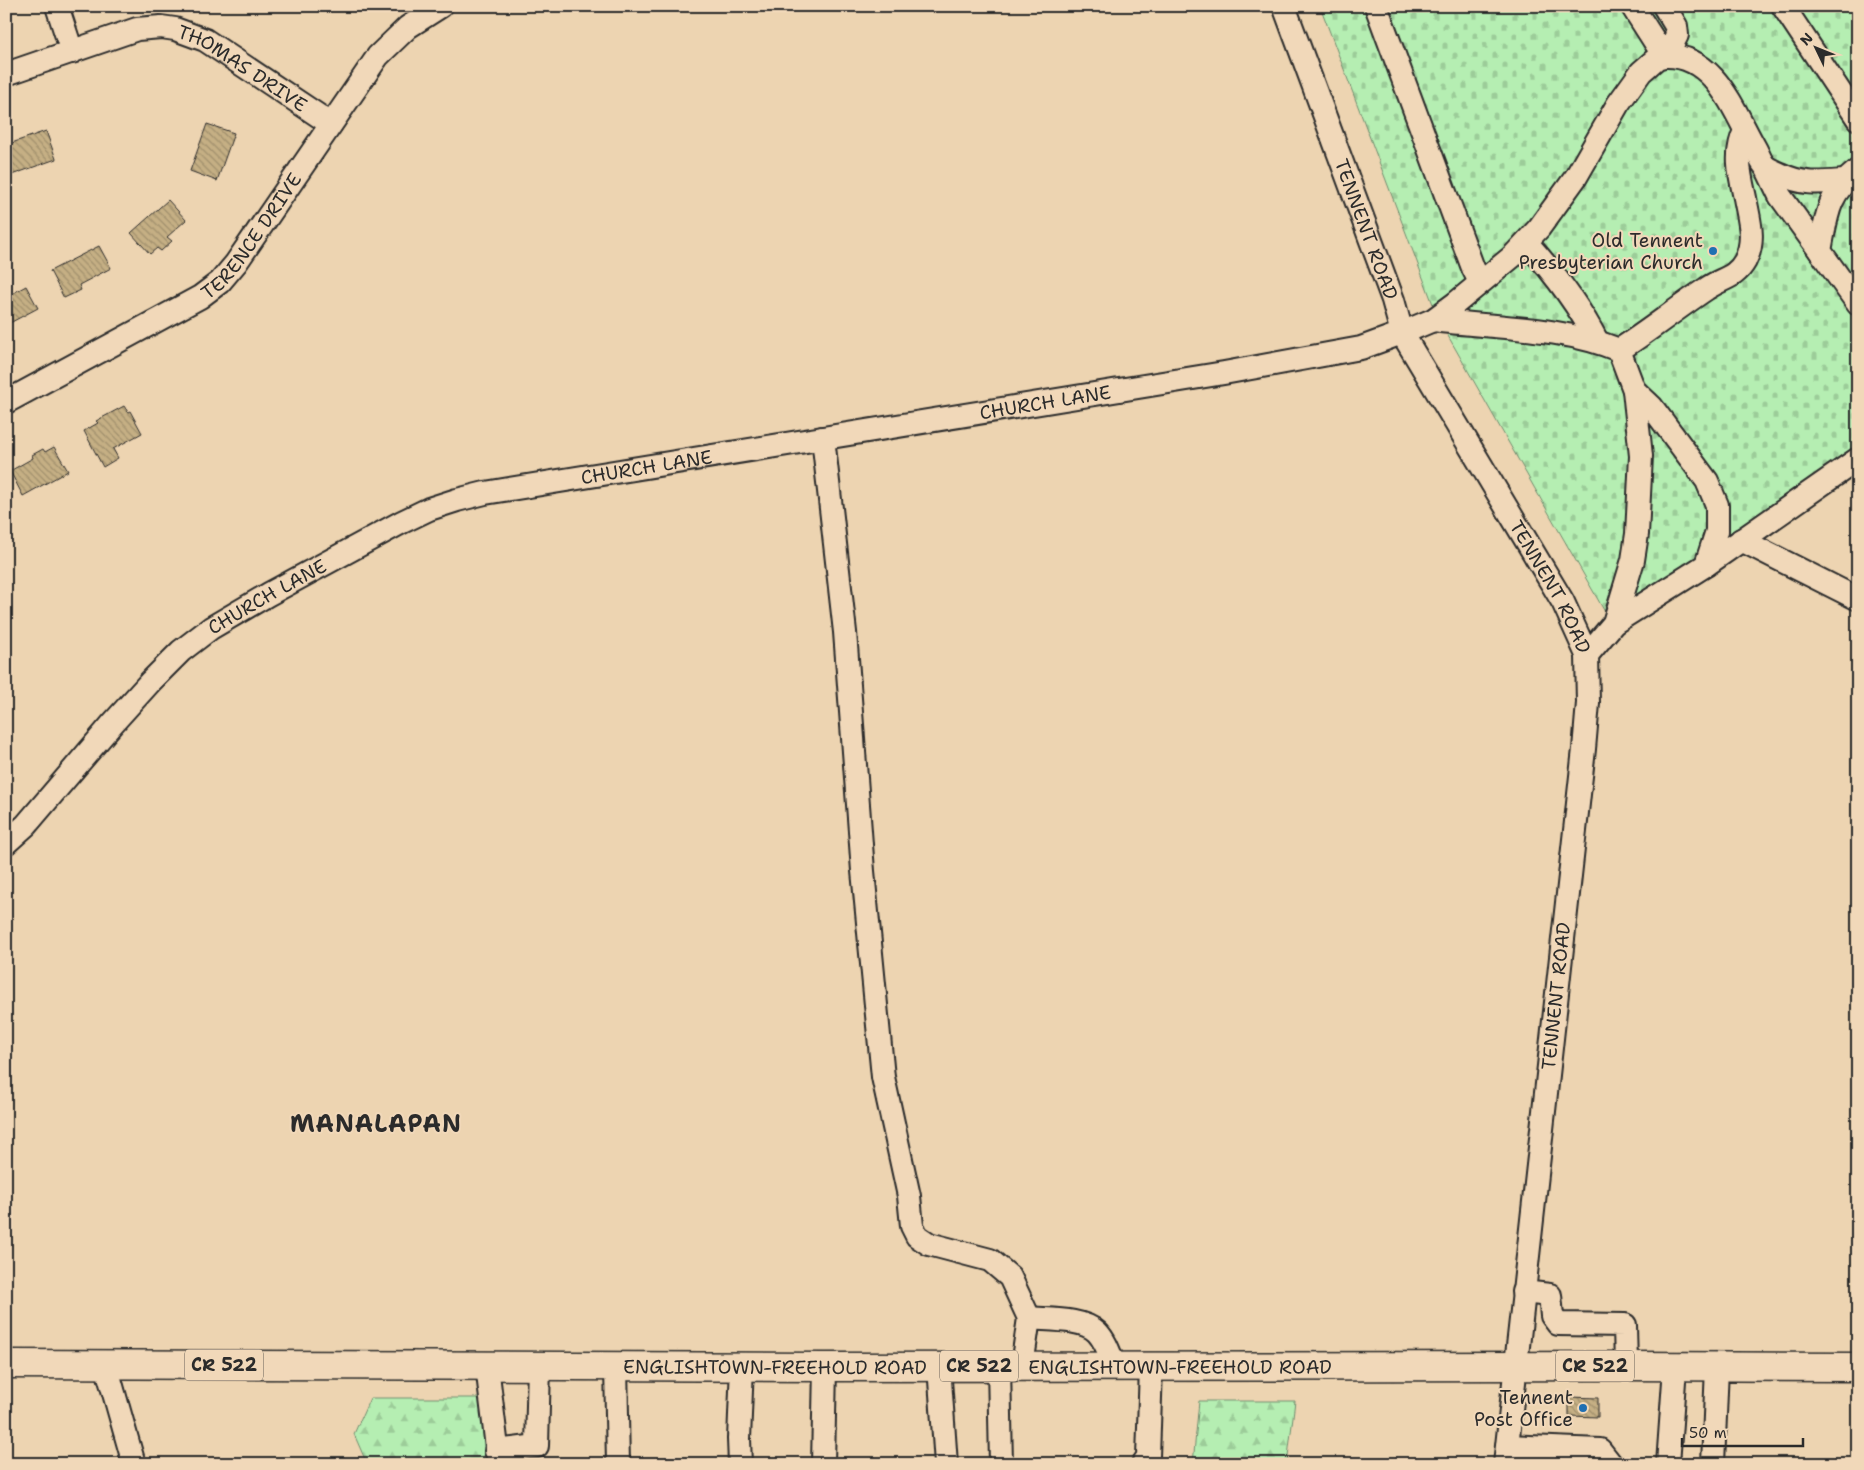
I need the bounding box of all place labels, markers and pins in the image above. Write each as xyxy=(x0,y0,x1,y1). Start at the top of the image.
place label: Old Tennent Presbyterian Church xyxy=(1519,228,1703,275)
marker: Old Tennent Presbyterian Church xyxy=(1707,245,1719,257)
place label: Tennent Post Office xyxy=(1474,1385,1573,1432)
marker: Tennent Post Office xyxy=(1577,1402,1589,1414)

